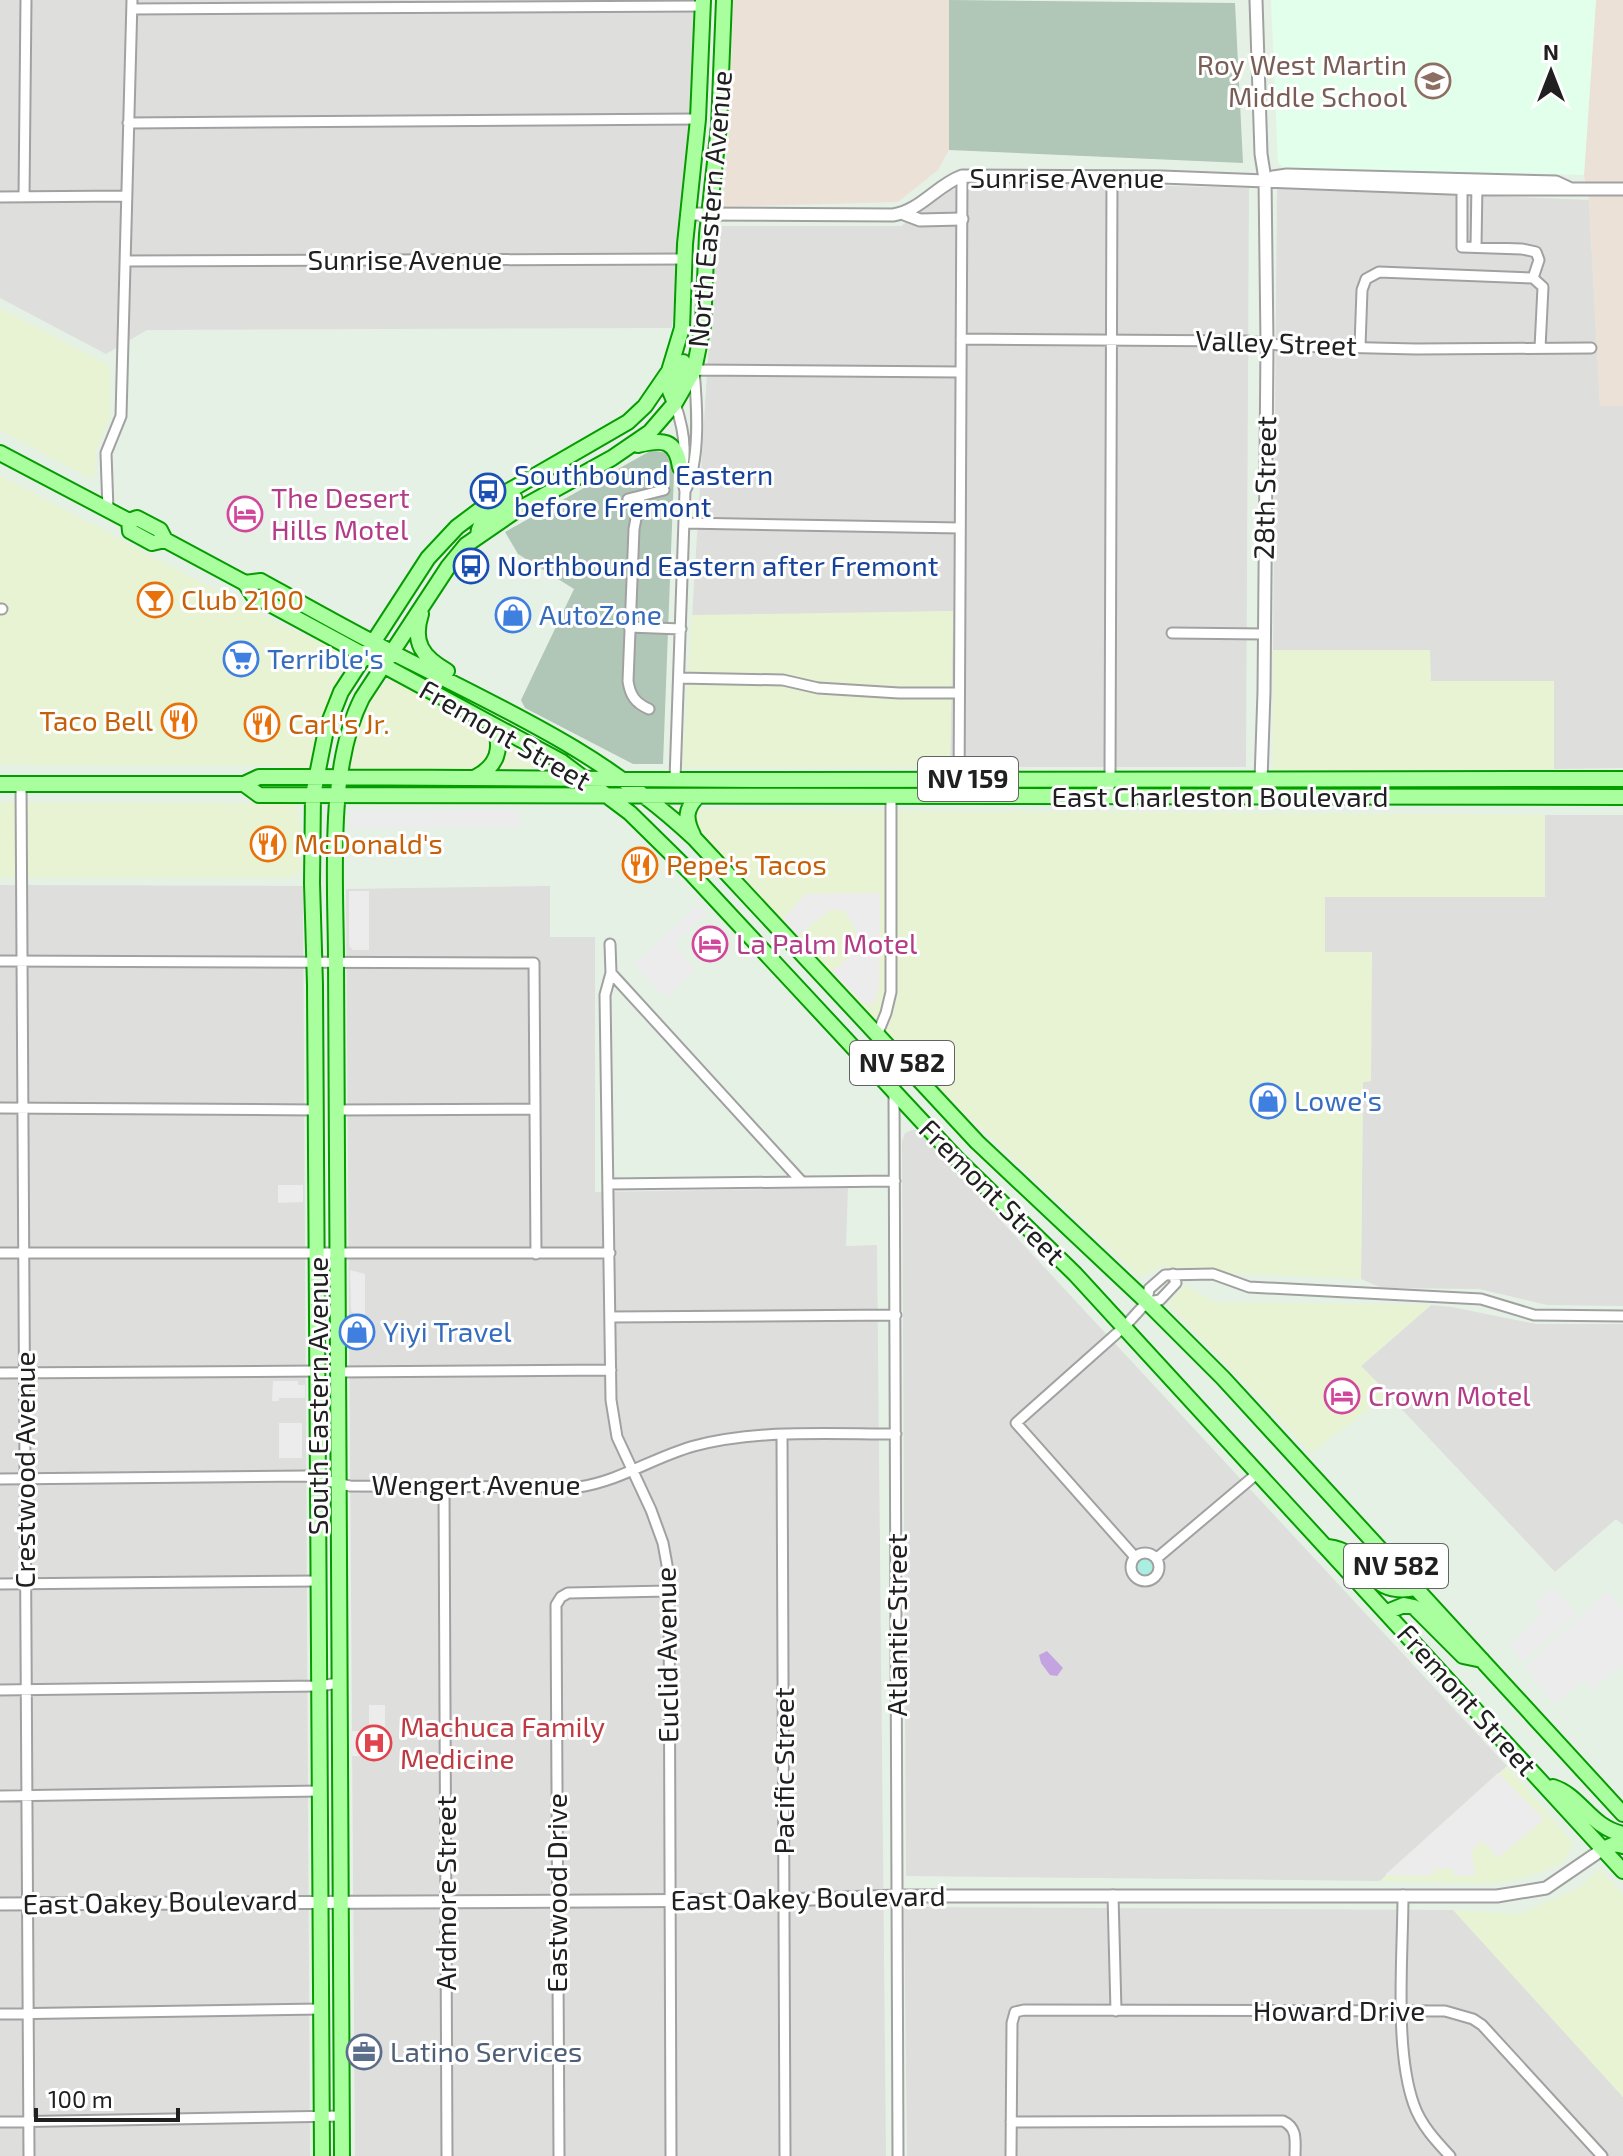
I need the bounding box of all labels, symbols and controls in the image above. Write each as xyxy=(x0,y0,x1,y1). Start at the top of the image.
north arrow xyxy=(1511,32,1591,112)
text: N xyxy=(1543,38,1559,64)
place label: Roy West Martin Middle School xyxy=(1197,47,1408,113)
school or university icon: Roy West Martin Middle School xyxy=(1414,62,1452,100)
street label: North Eastern Avenue xyxy=(680,69,738,349)
street label: Sunrise Avenue xyxy=(970,160,1164,194)
street label: Sunrise Avenue xyxy=(308,242,502,276)
street label: Valley Street xyxy=(1195,322,1357,362)
street label: 28th Street xyxy=(1246,416,1282,560)
place label: Southbound Eastern before Fremont xyxy=(514,457,773,523)
bus stop icon: Southbound Eastern before Fremont xyxy=(469,472,507,510)
place label: The Desert Hills Motel xyxy=(271,480,410,546)
hotel icon: The Desert Hills Motel xyxy=(226,495,264,533)
bus stop icon: Northbound Eastern after Fremont xyxy=(452,547,490,585)
place label: Northbound Eastern after Fremont xyxy=(497,548,938,582)
bar icon: Club 2100 xyxy=(136,581,174,619)
place label: Club 2100 xyxy=(181,582,304,616)
shop icon: AutoZone xyxy=(494,596,532,634)
place label: AutoZone xyxy=(539,597,662,631)
supermarket icon: Terrible's xyxy=(222,640,260,678)
place label: Terrible's xyxy=(267,641,384,675)
street label: Fremont Street xyxy=(414,671,597,797)
restaurant icon: Taco Bell xyxy=(160,702,198,740)
place label: Taco Bell xyxy=(39,703,154,737)
restaurant icon: Carl's Jr. xyxy=(243,705,281,743)
place label: Carl's Jr. xyxy=(288,706,390,740)
road number: NV 159 xyxy=(918,757,1018,801)
street label: East Charleston Boulevard xyxy=(1051,779,1389,813)
restaurant icon: McDonald's xyxy=(249,825,287,863)
place label: McDonald's xyxy=(294,826,443,860)
restaurant icon: Pepe's Tacos xyxy=(621,846,659,884)
place label: Pepe's Tacos xyxy=(666,847,827,881)
hotel icon: La Palm Motel xyxy=(691,925,729,963)
place label: La Palm Motel xyxy=(736,926,918,960)
road number: NV 582 xyxy=(850,1041,954,1085)
shop icon: Lowe's xyxy=(1249,1082,1287,1120)
place label: Lowe's xyxy=(1294,1083,1382,1117)
street label: Fremont Street xyxy=(913,1111,1073,1271)
street label: South Eastern Avenue xyxy=(300,1257,334,1535)
shop icon: Yiyi Travel xyxy=(338,1313,376,1351)
place label: Yiyi Travel xyxy=(383,1314,512,1348)
street label: Crestwood Avenue xyxy=(7,1352,41,1589)
hotel icon: Crown Motel xyxy=(1323,1377,1361,1415)
place label: Crown Motel xyxy=(1368,1378,1531,1412)
street label: Wengert Avenue xyxy=(371,1467,581,1501)
street label: Atlantic Street xyxy=(879,1533,913,1717)
road number: NV 582 xyxy=(1344,1544,1448,1588)
street label: Euclid Avenue xyxy=(647,1567,685,1743)
street label: Fremont Street xyxy=(1391,1617,1545,1782)
street label: Pacific Street xyxy=(766,1687,800,1855)
place label: Machuca Family Medicine xyxy=(400,1709,605,1775)
hospital icon: Machuca Family Medicine xyxy=(355,1724,393,1762)
street label: Eastwood Drive xyxy=(539,1793,573,1993)
street label: Ardmore Street xyxy=(428,1796,462,1990)
street label: East Oakey Boulevard xyxy=(670,1878,946,1916)
street label: East Oakey Boulevard xyxy=(22,1882,298,1920)
street label: Howard Drive xyxy=(1253,1993,1425,2027)
office icon: Latino Services xyxy=(345,2033,383,2071)
place label: Latino Services xyxy=(390,2034,582,2068)
scale bar xyxy=(36,2072,178,2122)
text: 100 m xyxy=(48,2084,113,2113)

